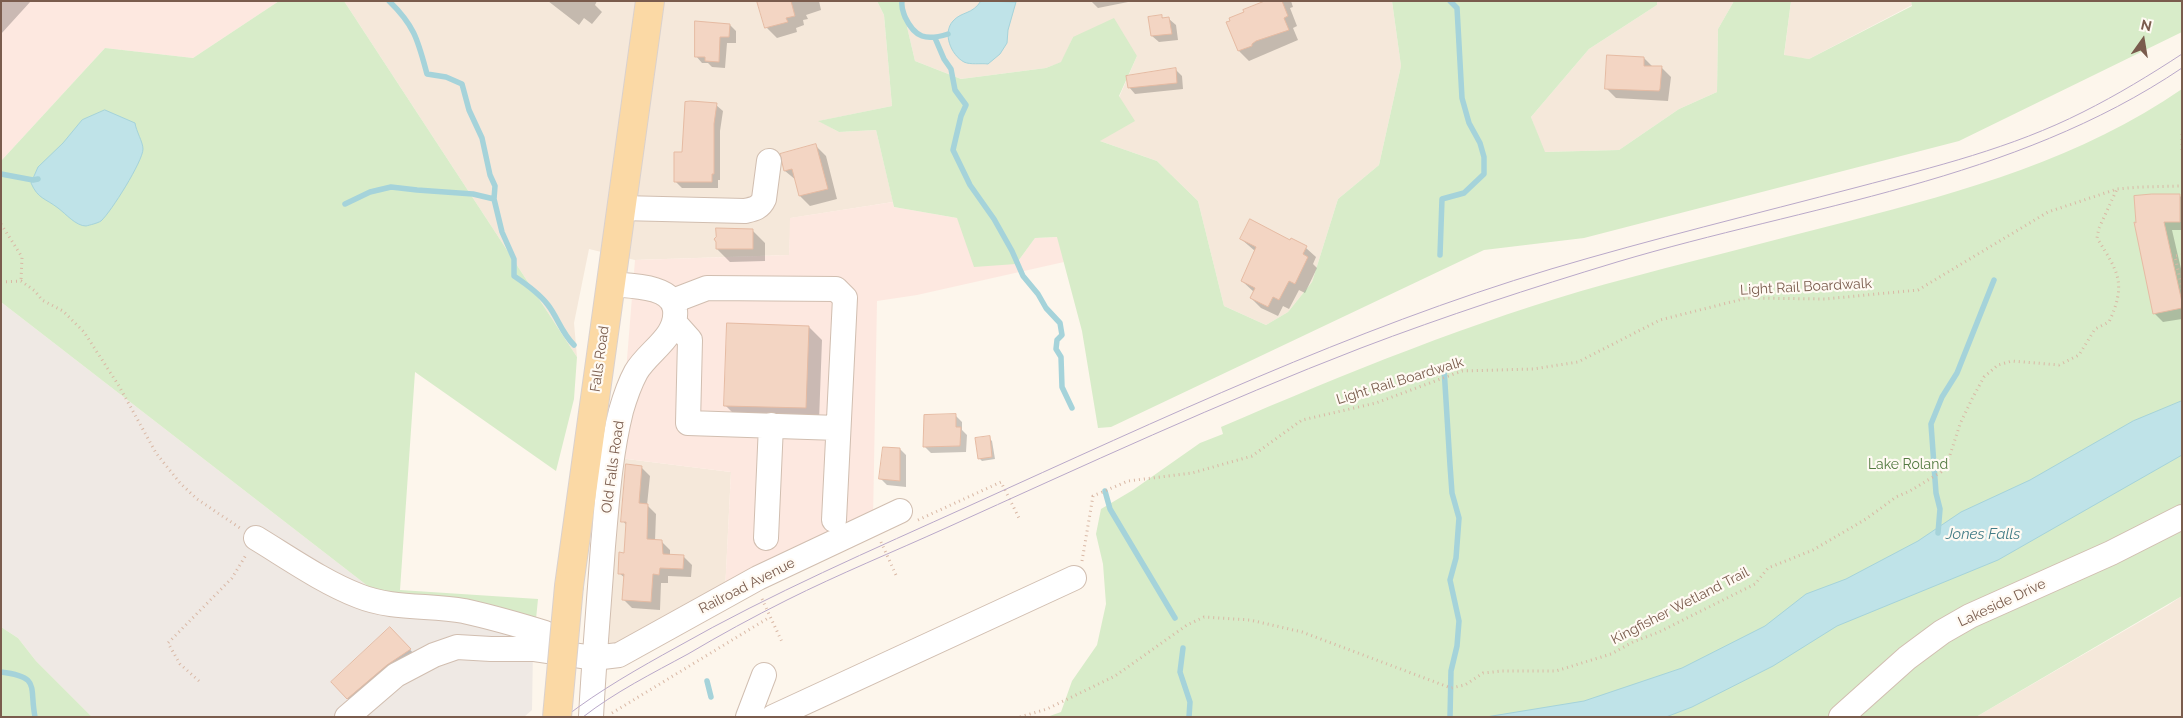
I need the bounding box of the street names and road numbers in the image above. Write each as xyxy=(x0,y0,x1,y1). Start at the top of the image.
street label: Light Rail Boardwalk xyxy=(1740,275,1872,299)
street label: Falls Road xyxy=(587,325,613,393)
street label: Light Rail Boardwalk xyxy=(1334,354,1466,408)
street label: Old Falls Road xyxy=(598,420,628,514)
street label: Railroad Avenue xyxy=(696,555,798,617)
street label: Kingfisher Wetland Trail xyxy=(1608,564,1752,648)
street label: Lakeside Drive xyxy=(1956,575,2048,631)

